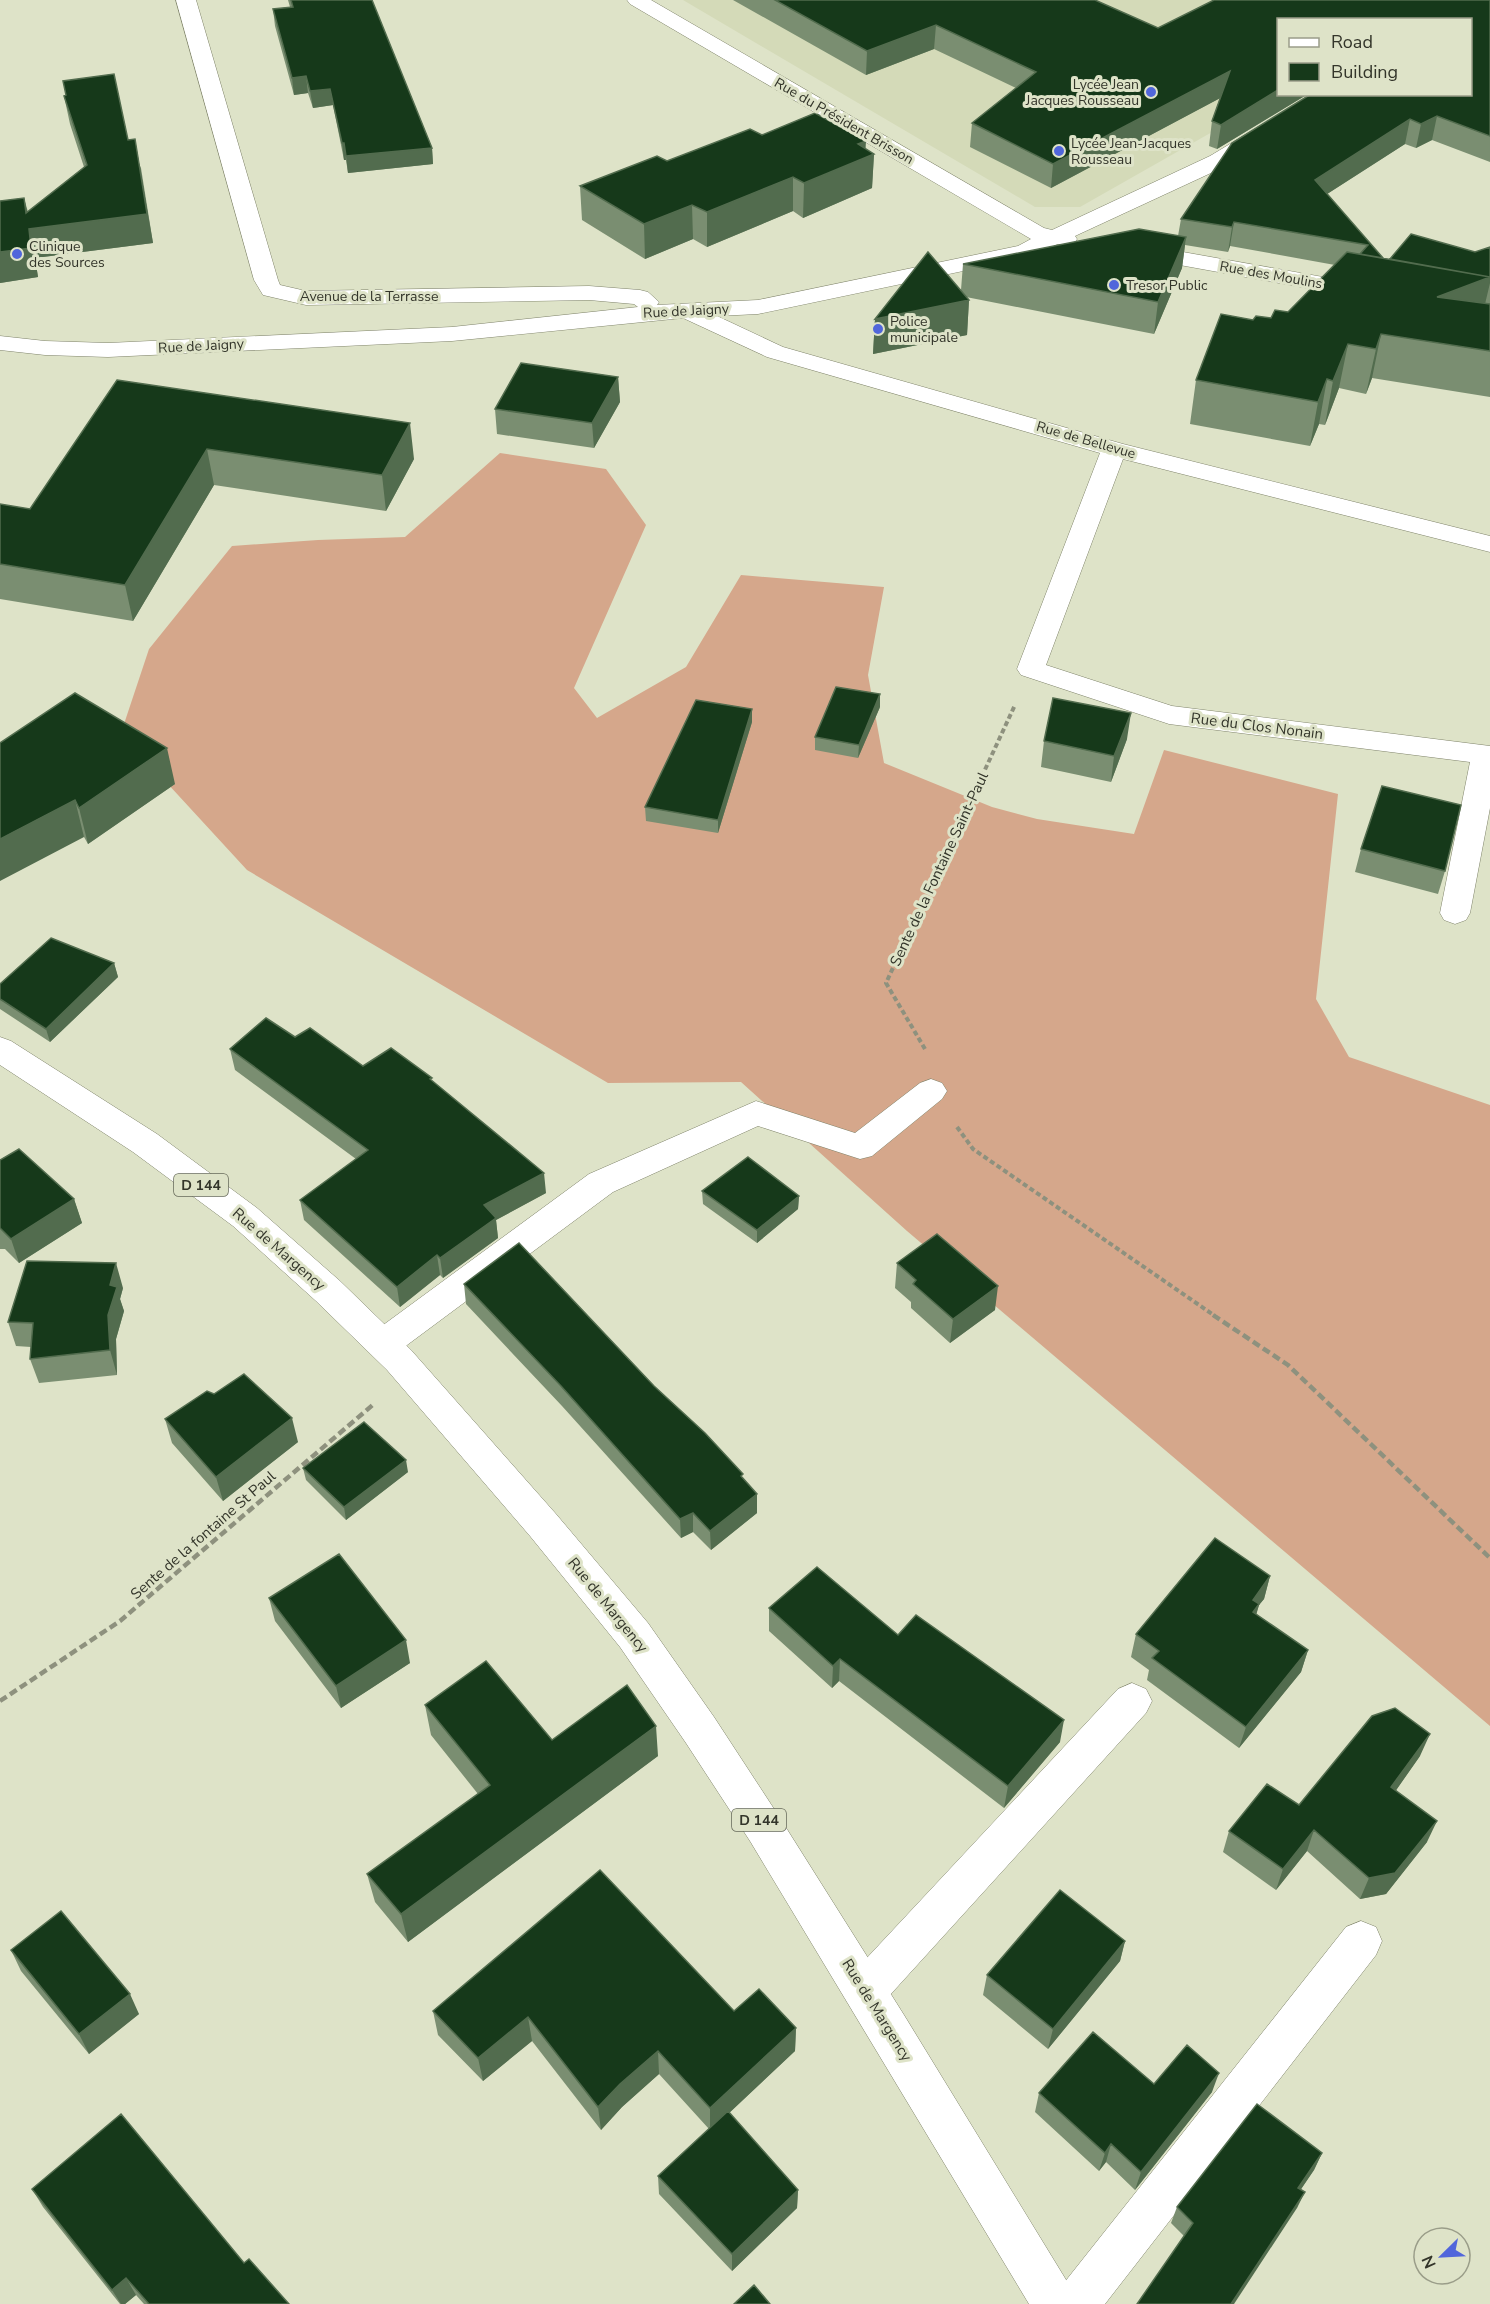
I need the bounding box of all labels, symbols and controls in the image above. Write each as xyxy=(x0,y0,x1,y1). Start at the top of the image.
legend xyxy=(1277,18,1472,96)
text: Road xyxy=(1331,30,1373,54)
text: Building xyxy=(1331,60,1398,84)
street label: Rue du Président Brisson xyxy=(771,73,917,169)
place label: Lycée Jean Jacques Rousseau xyxy=(1025,75,1139,110)
marker: Lycée Jean Jacques Rousseau xyxy=(1144,85,1158,99)
place label: Lycée Jean-Jacques Rousseau xyxy=(1071,134,1192,169)
marker: Lycée Jean-Jacques Rousseau xyxy=(1052,144,1066,158)
place label: Clinique des Sources xyxy=(29,237,105,272)
marker: Clinique des Sources xyxy=(10,247,24,261)
street label: Rue des Moulins xyxy=(1218,257,1324,293)
place label: Tresor Public xyxy=(1126,276,1208,295)
marker: Tresor Public xyxy=(1107,278,1121,292)
street label: Avenue de la Terrasse xyxy=(300,287,438,306)
street label: Rue de Jaigny xyxy=(643,299,730,323)
place label: Police municipale xyxy=(890,312,958,347)
marker: Police municipale xyxy=(871,322,885,336)
street label: Rue de Jaigny xyxy=(158,334,245,358)
street label: Rue de Bellevue xyxy=(1034,417,1138,463)
street label: Rue du Clos Nonain xyxy=(1190,708,1324,744)
street label: Sente de la Fontaine Saint-Paul xyxy=(885,768,993,969)
road number: D 144 xyxy=(174,1174,228,1196)
street label: Rue de Margency xyxy=(228,1203,330,1295)
street label: Sente de la fontaine St Paul xyxy=(126,1466,280,1604)
street label: Rue de Margency xyxy=(563,1553,653,1657)
road number: D 144 xyxy=(732,1809,786,1831)
street label: Rue de Margency xyxy=(838,1955,917,2065)
north arrow xyxy=(1412,2226,1472,2286)
text: N xyxy=(1417,2252,1442,2272)

